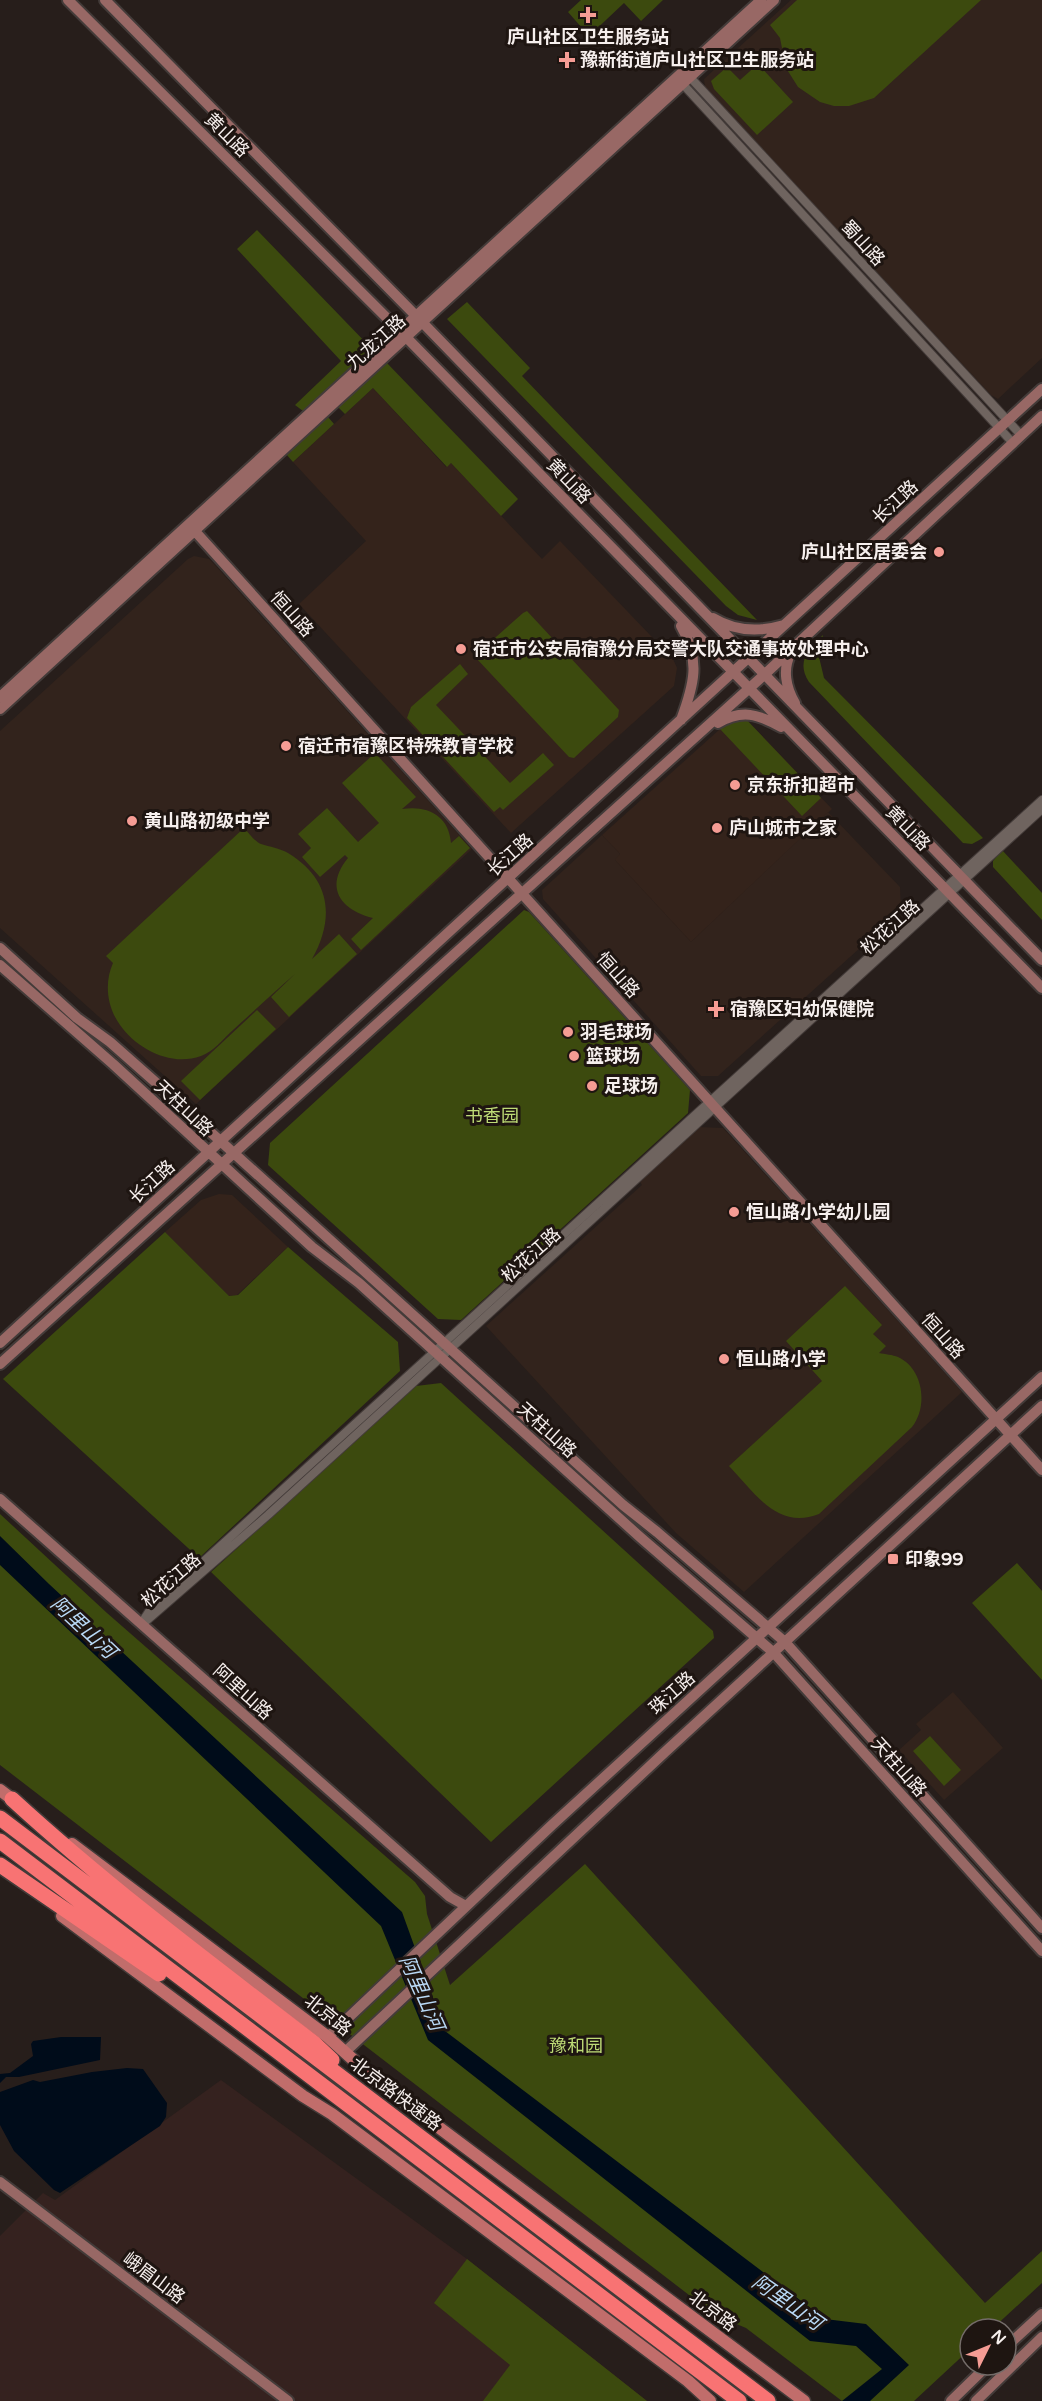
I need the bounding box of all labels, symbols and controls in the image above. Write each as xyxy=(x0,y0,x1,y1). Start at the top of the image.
marker: 庐山社区卫生服务站 xyxy=(579,6,597,24)
place label: 庐山社区卫生服务站 xyxy=(507,26,669,48)
place label: 豫新街道庐山社区卫生服务站 xyxy=(580,49,814,71)
marker: 豫新街道庐山社区卫生服务站 xyxy=(558,51,576,69)
street label: 黄山路 xyxy=(200,108,254,162)
street label: 蜀山路 xyxy=(837,216,889,270)
street label: 九龙江路 xyxy=(342,310,410,374)
street label: 黄山路 xyxy=(542,454,596,508)
street label: 长江路 xyxy=(868,476,922,528)
place label: 庐山社区居委会 xyxy=(801,541,927,563)
marker: 庐山社区居委会 xyxy=(932,545,946,559)
street label: 恒山路 xyxy=(266,587,318,641)
place label: 宿迁市公安局宿豫分局交警大队交通事故处理中心 xyxy=(473,638,869,660)
marker: 宿迁市公安局宿豫分局交警大队交通事故处理中心 xyxy=(454,642,468,656)
place label: 宿迁市宿豫区特殊教育学校 xyxy=(298,735,514,757)
marker: 宿迁市宿豫区特殊教育学校 xyxy=(279,739,293,753)
place label: 京东折扣超市 xyxy=(747,774,855,796)
marker: 京东折扣超市 xyxy=(728,778,742,792)
street label: 黄山路 xyxy=(881,801,935,855)
place label: 黄山路初级中学 xyxy=(144,810,270,832)
marker: 黄山路初级中学 xyxy=(125,814,139,828)
place label: 庐山城市之家 xyxy=(729,817,837,839)
marker: 庐山城市之家 xyxy=(710,821,724,835)
street label: 长江路 xyxy=(483,829,537,881)
street label: 松花江路 xyxy=(856,895,924,959)
street label: 恒山路 xyxy=(592,948,644,1002)
place label: 宿豫区妇幼保健院 xyxy=(730,998,874,1020)
marker: 宿豫区妇幼保健院 xyxy=(707,1000,725,1018)
place label: 羽毛球场 xyxy=(580,1021,652,1043)
marker: 羽毛球场 xyxy=(561,1025,575,1039)
place label: 篮球场 xyxy=(586,1045,640,1067)
marker: 篮球场 xyxy=(567,1049,581,1063)
street label: 天柱山路 xyxy=(150,1075,218,1141)
place label: 足球场 xyxy=(604,1075,658,1097)
marker: 足球场 xyxy=(585,1079,599,1093)
park label: 书香园 xyxy=(465,1105,519,1127)
street label: 长江路 xyxy=(125,1156,179,1208)
place label: 恒山路小学幼儿园 xyxy=(746,1201,890,1223)
marker: 恒山路小学幼儿园 xyxy=(727,1205,741,1219)
street label: 松花江路 xyxy=(497,1223,565,1287)
street label: 恒山路 xyxy=(917,1309,969,1363)
place label: 恒山路小学 xyxy=(736,1348,826,1370)
marker: 恒山路小学 xyxy=(717,1352,731,1366)
street label: 天柱山路 xyxy=(513,1398,581,1462)
street label: 松花江路 xyxy=(137,1548,205,1612)
place label: 印象99 xyxy=(905,1548,964,1570)
marker: 印象99 xyxy=(886,1552,900,1566)
water label: 阿里山河 xyxy=(46,1592,123,1667)
street label: 阿里山路 xyxy=(209,1660,277,1724)
street label: 珠江路 xyxy=(645,1667,699,1719)
street label: 天柱山路 xyxy=(867,1733,931,1801)
water label: 阿里山河 xyxy=(394,1952,450,2038)
street label: 北京路 xyxy=(300,1989,356,2041)
park label: 豫和园 xyxy=(549,2035,603,2057)
street label: 北京路快速路 xyxy=(346,2053,446,2135)
street label: 峨眉山路 xyxy=(119,2248,189,2308)
water label: 阿里山河 xyxy=(747,2270,830,2338)
street label: 北京路 xyxy=(685,2286,741,2336)
north arrow xyxy=(958,2317,1018,2377)
text: N xyxy=(987,2326,1010,2349)

